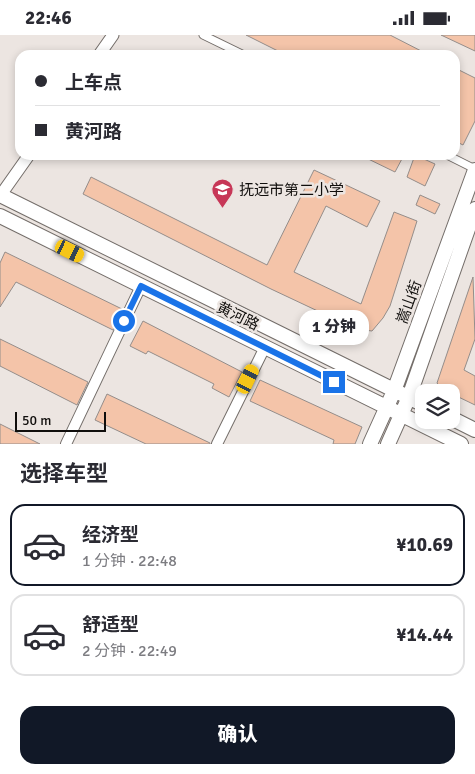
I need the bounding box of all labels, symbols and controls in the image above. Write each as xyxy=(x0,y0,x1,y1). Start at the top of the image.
text: 22:46 xyxy=(25,6,72,30)
text: 上车点 xyxy=(65,71,122,95)
text: 黄河路 xyxy=(65,120,122,144)
school or university icon: 抚远市第二小学 xyxy=(211,178,235,209)
place label: 抚远市第二小学 xyxy=(239,181,344,199)
car xyxy=(53,238,86,264)
street label: 嵩山街 xyxy=(393,278,425,326)
street label: 黄河路 xyxy=(214,298,262,334)
callout: 1 分钟 xyxy=(299,309,369,345)
route start xyxy=(113,310,135,332)
text: 1 分钟 xyxy=(312,317,356,337)
car xyxy=(234,362,261,396)
route end xyxy=(323,371,345,393)
map controls xyxy=(415,384,460,429)
button: layers xyxy=(415,384,460,429)
scale bar xyxy=(15,409,106,432)
text: 50 m xyxy=(22,412,51,429)
text: 选择车型 xyxy=(20,460,108,487)
icon: car xyxy=(22,523,67,568)
text: 经济型 xyxy=(82,523,139,547)
text: ¥10.69 xyxy=(396,533,453,557)
text: 1 分钟 · 22:48 xyxy=(82,551,177,571)
icon: car xyxy=(22,613,67,658)
text: 舒适型 xyxy=(82,613,139,637)
text: ¥14.44 xyxy=(396,623,453,647)
text: 2 分钟 · 22:49 xyxy=(82,641,177,661)
button: 确认 xyxy=(20,706,455,764)

